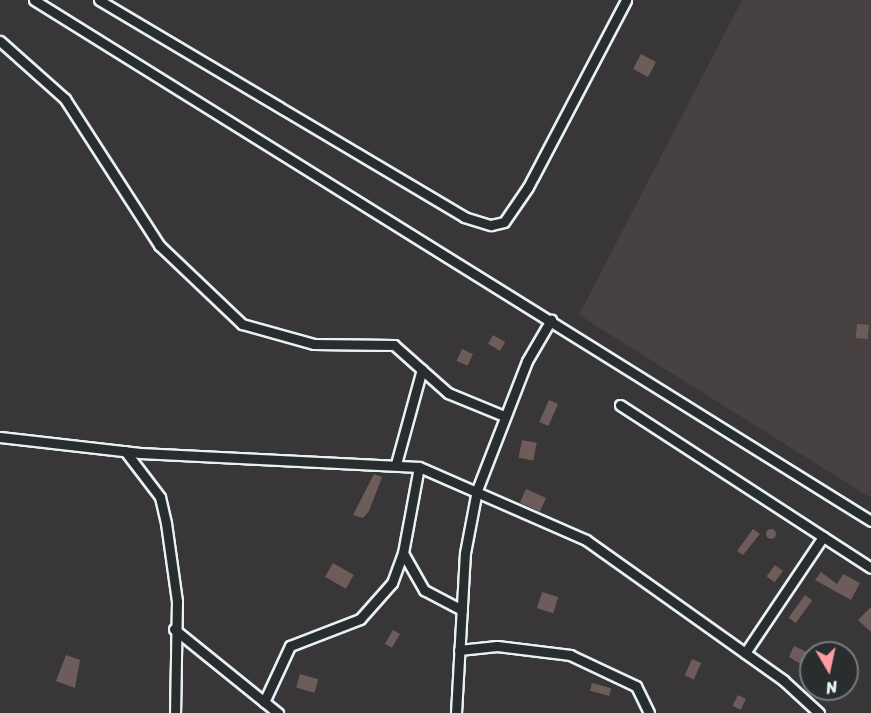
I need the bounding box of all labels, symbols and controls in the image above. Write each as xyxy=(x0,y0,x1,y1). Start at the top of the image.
north arrow xyxy=(799,641,859,701)
text: N xyxy=(824,672,839,702)

